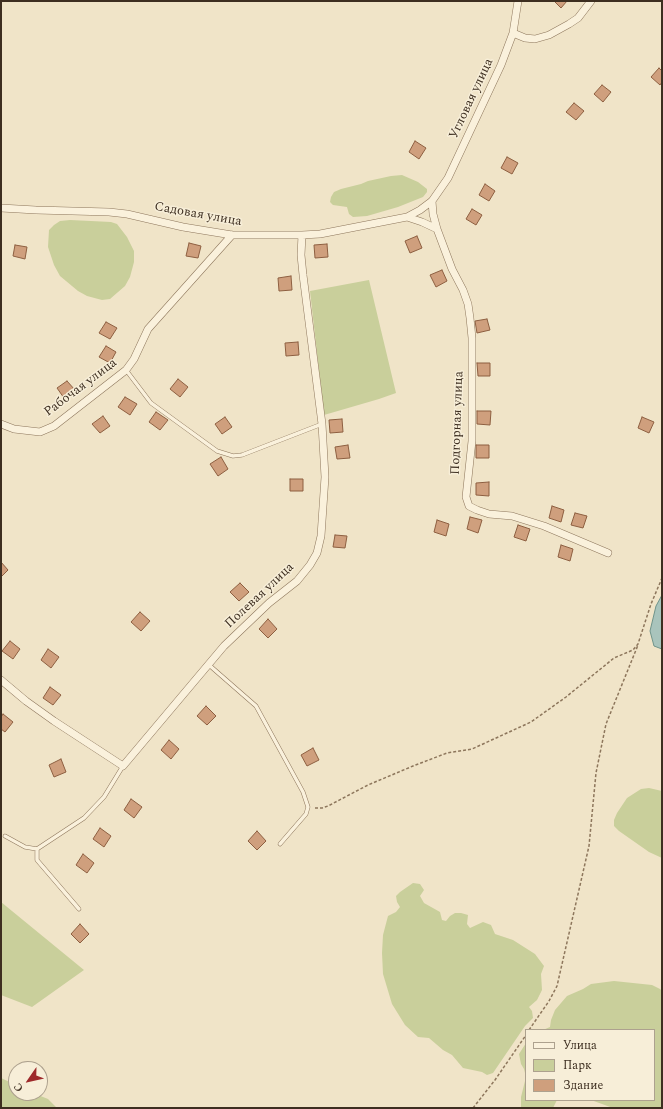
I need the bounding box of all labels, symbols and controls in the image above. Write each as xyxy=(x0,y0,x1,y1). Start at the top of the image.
street label: Угловая улица xyxy=(447,56,497,142)
street label: Садовая улица xyxy=(153,200,243,230)
street label: Рабочая улица xyxy=(42,356,120,420)
street label: Подгорная улица xyxy=(448,371,468,475)
street label: Полевая улица xyxy=(222,560,298,632)
legend xyxy=(525,1029,655,1101)
text: Улица xyxy=(563,1036,597,1055)
text: Парк xyxy=(563,1056,592,1075)
north arrow xyxy=(8,1061,48,1101)
text: Здание xyxy=(563,1076,603,1095)
text: С xyxy=(9,1079,28,1095)

